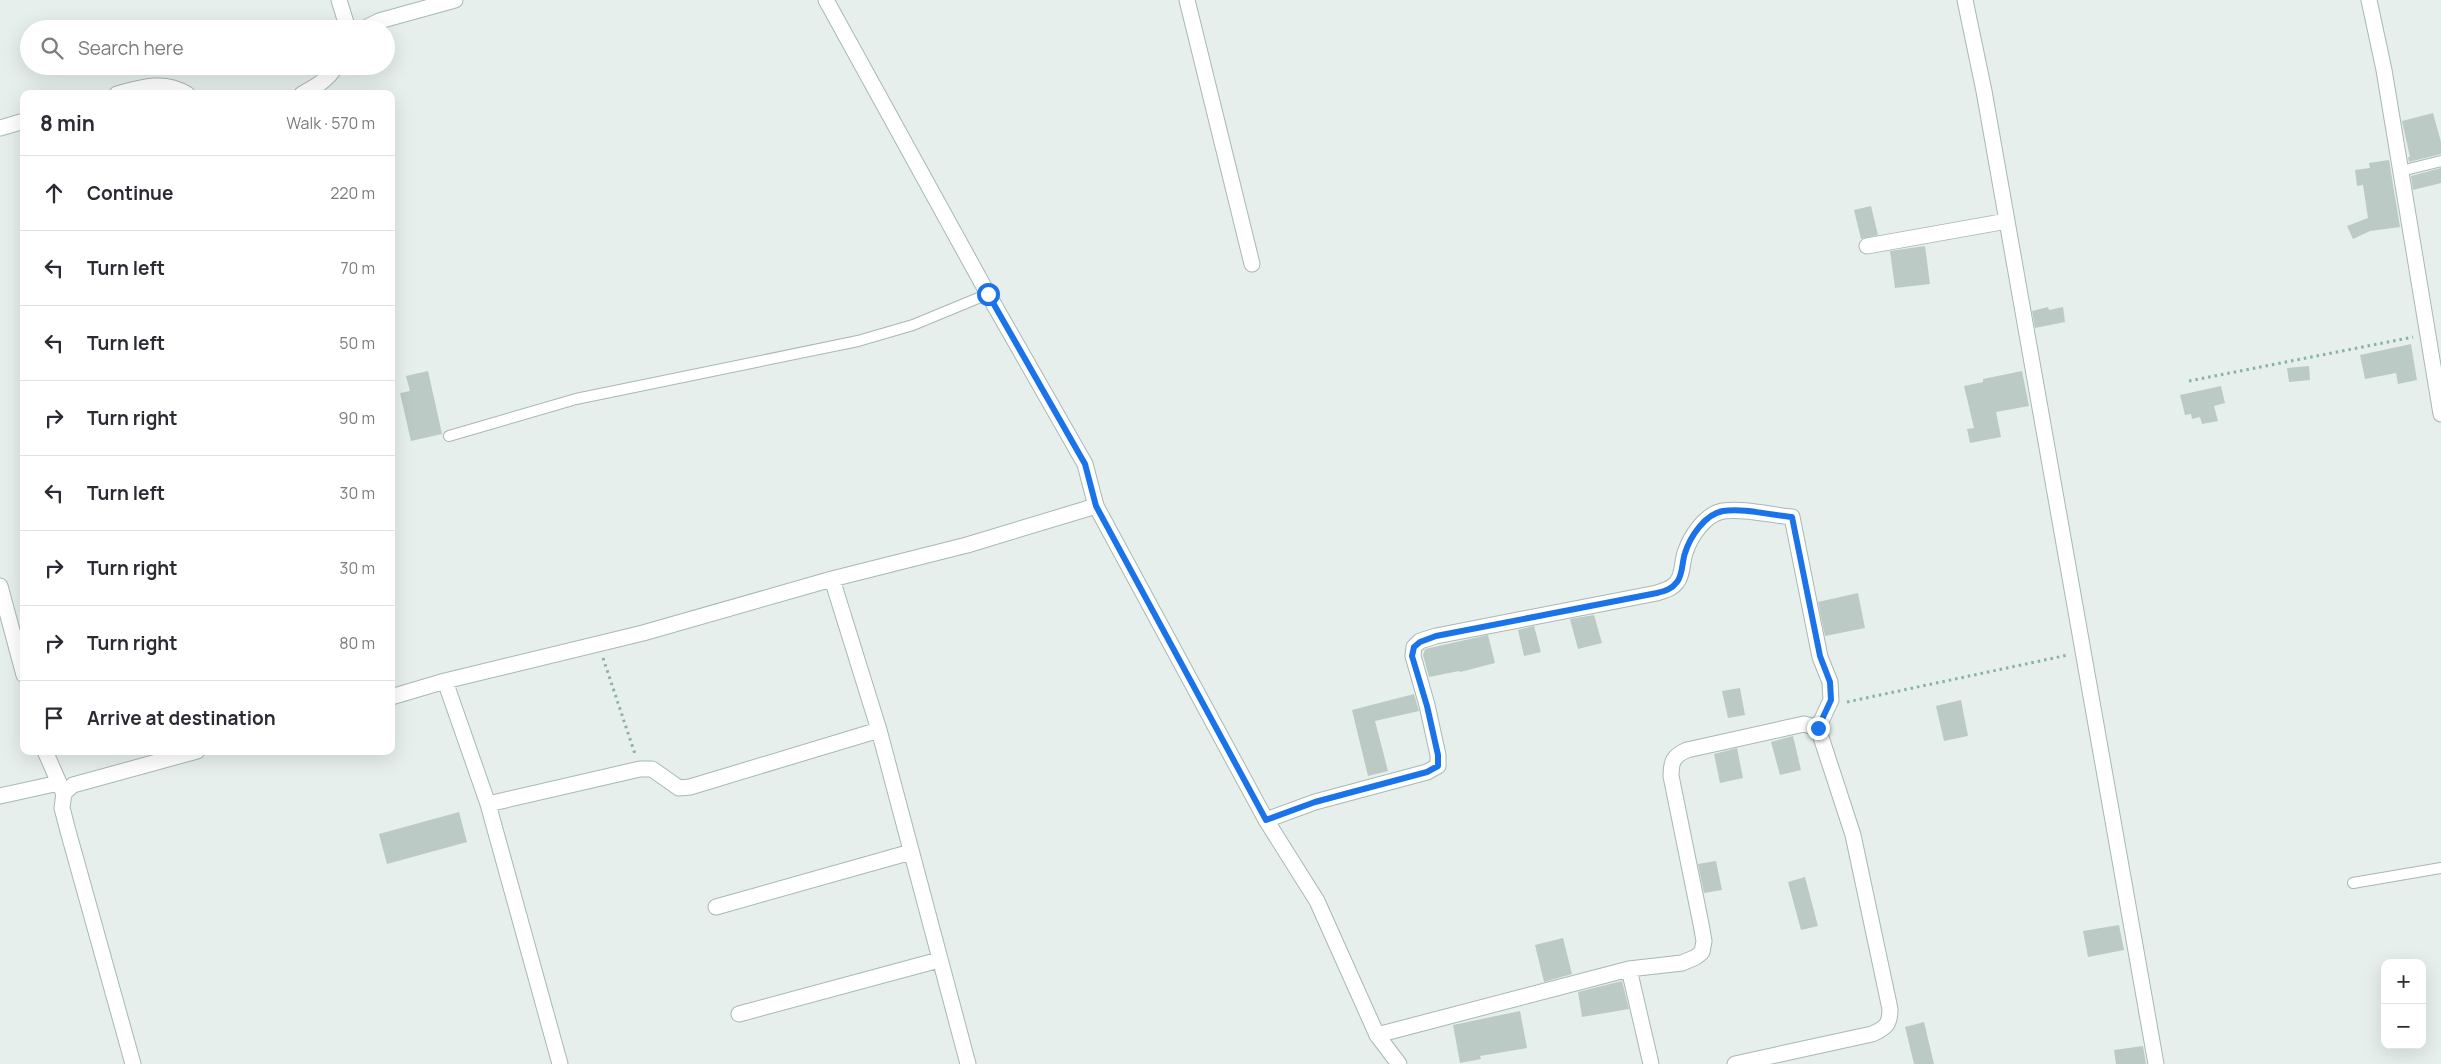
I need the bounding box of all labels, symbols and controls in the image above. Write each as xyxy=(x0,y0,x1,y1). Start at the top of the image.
search box xyxy=(20,20,395,75)
icon: search xyxy=(38,34,66,62)
text: Search here xyxy=(78,35,184,61)
text: 8 min xyxy=(40,109,95,137)
text: Walk · 570 m xyxy=(286,112,375,134)
icon: ahead xyxy=(40,179,68,207)
text: Continue xyxy=(87,180,173,206)
text: 220 m xyxy=(330,182,375,204)
icon: left xyxy=(40,254,68,282)
text: Turn left xyxy=(87,255,165,281)
text: 70 m xyxy=(340,257,375,279)
route start xyxy=(977,283,1000,306)
icon: left xyxy=(40,329,68,357)
text: Turn left xyxy=(87,330,165,356)
text: 50 m xyxy=(339,332,375,354)
icon: right xyxy=(40,404,68,432)
text: Turn right xyxy=(87,405,177,431)
text: 90 m xyxy=(339,407,375,429)
icon: left xyxy=(40,479,68,507)
text: Turn left xyxy=(87,480,165,506)
text: 30 m xyxy=(340,482,375,504)
icon: right xyxy=(40,554,68,582)
text: Turn right xyxy=(87,555,177,581)
text: 30 m xyxy=(340,557,375,579)
icon: right xyxy=(40,629,68,657)
text: Turn right xyxy=(87,630,177,656)
text: 80 m xyxy=(339,632,375,654)
icon: arrive xyxy=(40,704,68,732)
text: Arrive at destination xyxy=(87,705,276,731)
route end xyxy=(1807,717,1830,740)
map controls xyxy=(2381,959,2426,1049)
button: + xyxy=(2381,959,2426,1004)
button: − xyxy=(2381,1004,2426,1049)

